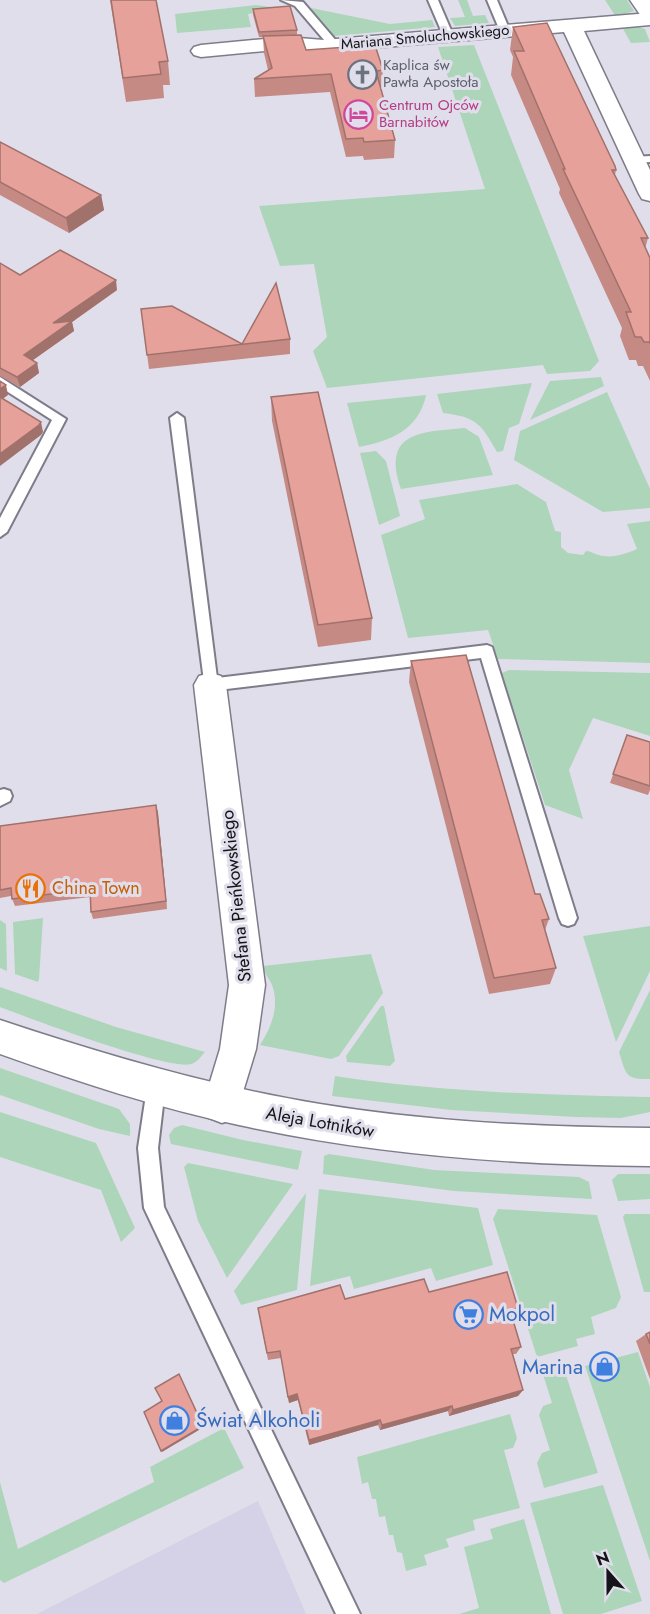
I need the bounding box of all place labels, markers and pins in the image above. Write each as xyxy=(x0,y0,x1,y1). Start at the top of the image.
place label: Kaplica św Pawła Apostoła xyxy=(383,54,478,93)
church icon: Kaplica św Pawła Apostoła xyxy=(346,58,378,90)
place label: Centrum Ojców Barnabitów xyxy=(379,94,479,133)
hotel icon: Centrum Ojców Barnabitów xyxy=(342,98,374,130)
restaurant icon: China Town xyxy=(15,872,47,904)
place label: China Town xyxy=(52,875,140,901)
supermarket icon: Mokpol xyxy=(452,1298,484,1330)
place label: Mokpol xyxy=(489,1299,555,1329)
shop icon: Marina xyxy=(588,1351,620,1383)
place label: Marina xyxy=(522,1352,583,1382)
shop icon: Świat Alkoholi xyxy=(159,1404,191,1436)
place label: Świat Alkoholi xyxy=(196,1405,321,1435)

